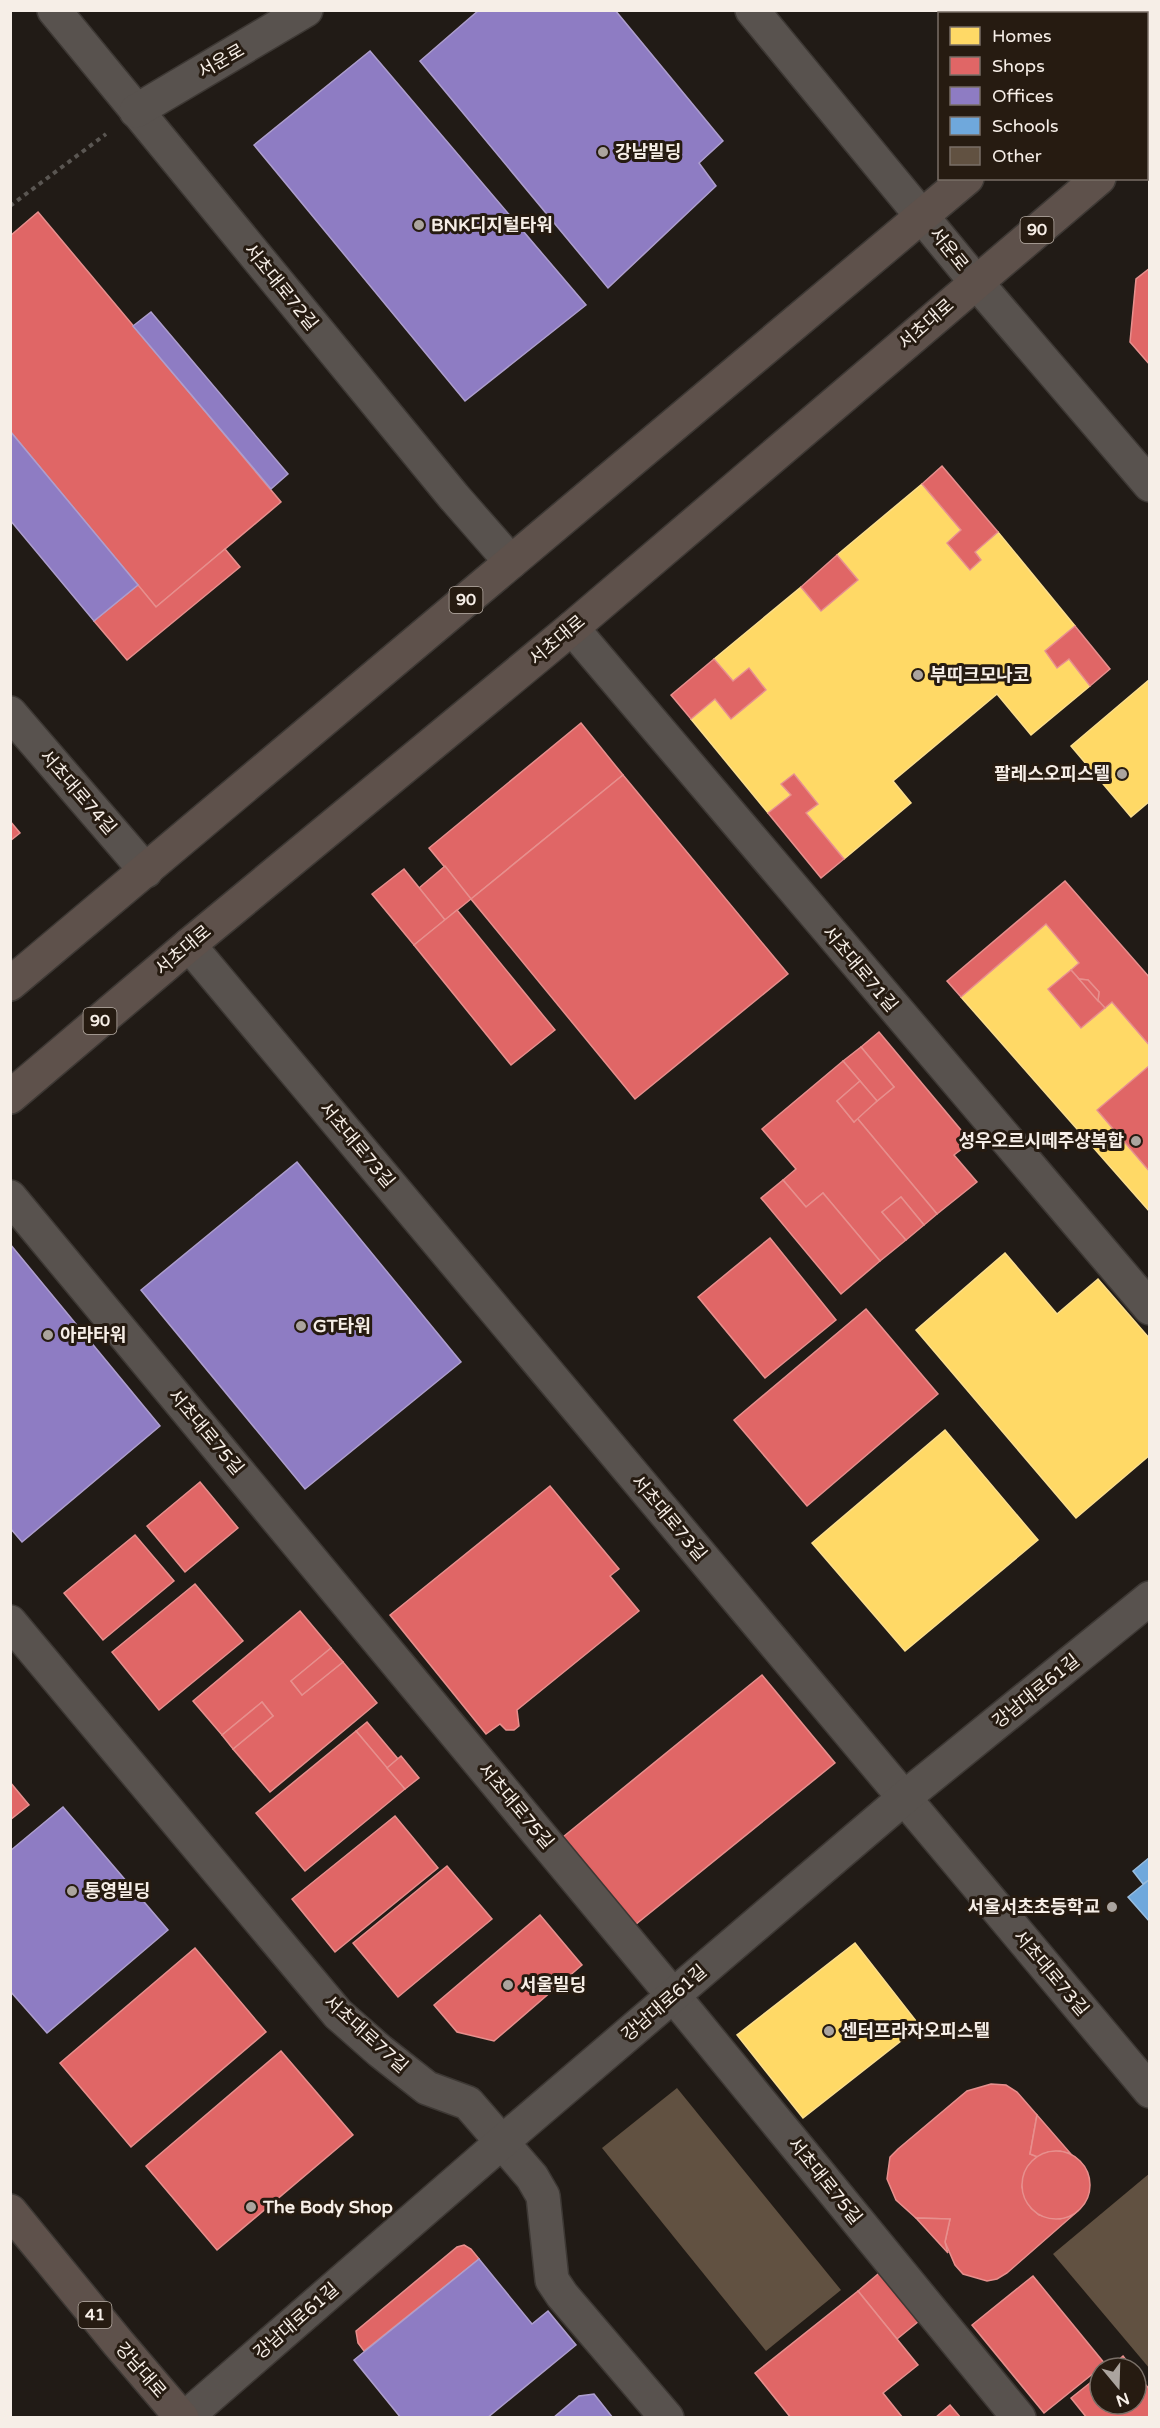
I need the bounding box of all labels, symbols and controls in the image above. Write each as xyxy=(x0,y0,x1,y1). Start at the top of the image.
legend xyxy=(938,12,1148,180)
text: Homes xyxy=(992,25,1052,47)
street label: 서운로 xyxy=(194,39,248,83)
text: Shops xyxy=(992,55,1045,77)
text: Offices xyxy=(992,85,1054,107)
text: Schools xyxy=(992,115,1059,137)
place label: 강남빌딩 xyxy=(615,141,681,163)
marker: 강남빌딩 xyxy=(596,145,610,159)
text: Other xyxy=(992,145,1042,167)
place label: BNK디지털타워 xyxy=(431,214,553,236)
road number: 90 xyxy=(1020,217,1054,243)
marker: BNK디지털타워 xyxy=(412,218,426,232)
street label: 서운로 xyxy=(925,223,973,275)
street label: 서초대로72길 xyxy=(239,239,323,335)
street label: 서초대로 xyxy=(894,294,958,354)
road number: 90 xyxy=(450,587,482,613)
street label: 서초대로 xyxy=(525,610,589,670)
place label: 부띠크모나코 xyxy=(930,664,1029,686)
marker: 부띠크모나코 xyxy=(911,668,925,682)
street label: 서초대로74길 xyxy=(35,745,121,839)
place label: 팔레스오피스텔 xyxy=(994,763,1110,785)
marker: 팔레스오피스텔 xyxy=(1115,767,1129,781)
street label: 서초대로 xyxy=(151,920,215,980)
street label: 서초대로71길 xyxy=(818,922,902,1016)
road number: 90 xyxy=(84,1008,116,1034)
street label: 서초대로73길 xyxy=(315,1098,399,1192)
place label: 성우오르시떼주상복합 xyxy=(958,1130,1124,1152)
marker: 성우오르시떼주상복합 xyxy=(1129,1134,1143,1148)
place label: GT타워 xyxy=(313,1315,371,1337)
marker: GT타워 xyxy=(294,1319,308,1333)
place label: 아라타워 xyxy=(60,1324,126,1346)
marker: 아라타워 xyxy=(41,1328,55,1342)
street label: 서초대로75길 xyxy=(164,1385,248,1479)
street label: 서초대로73길 xyxy=(627,1471,711,1565)
street label: 강남대로61길 xyxy=(988,1649,1084,1733)
street label: 서초대로75길 xyxy=(474,1759,558,1853)
place label: 통영빌딩 xyxy=(84,1880,150,1902)
marker: 통영빌딩 xyxy=(65,1884,79,1898)
place label: 서울서초초등학교 xyxy=(968,1896,1100,1918)
marker: 서울서초초등학교 xyxy=(1105,1900,1119,1914)
street label: 서초대로73길 xyxy=(1009,1926,1093,2020)
street label: 강남대로61길 xyxy=(617,1960,711,2046)
place label: 서울빌딩 xyxy=(520,1974,586,1996)
marker: 서울빌딩 xyxy=(501,1978,515,1992)
street label: 서초대로77길 xyxy=(319,1991,413,2077)
place label: 센터프라자오피스텔 xyxy=(841,2020,990,2042)
marker: 센터프라자오피스텔 xyxy=(822,2024,836,2038)
street label: 서초대로75길 xyxy=(783,2133,867,2229)
place label: The Body Shop xyxy=(262,2196,393,2218)
marker: The Body Shop xyxy=(244,2200,258,2214)
street label: 강남대로61길 xyxy=(249,2278,343,2364)
road number: 41 xyxy=(78,2302,112,2328)
street label: 강남대로 xyxy=(111,2338,171,2402)
north arrow xyxy=(1088,2356,1148,2416)
text: N xyxy=(1113,2388,1132,2411)

